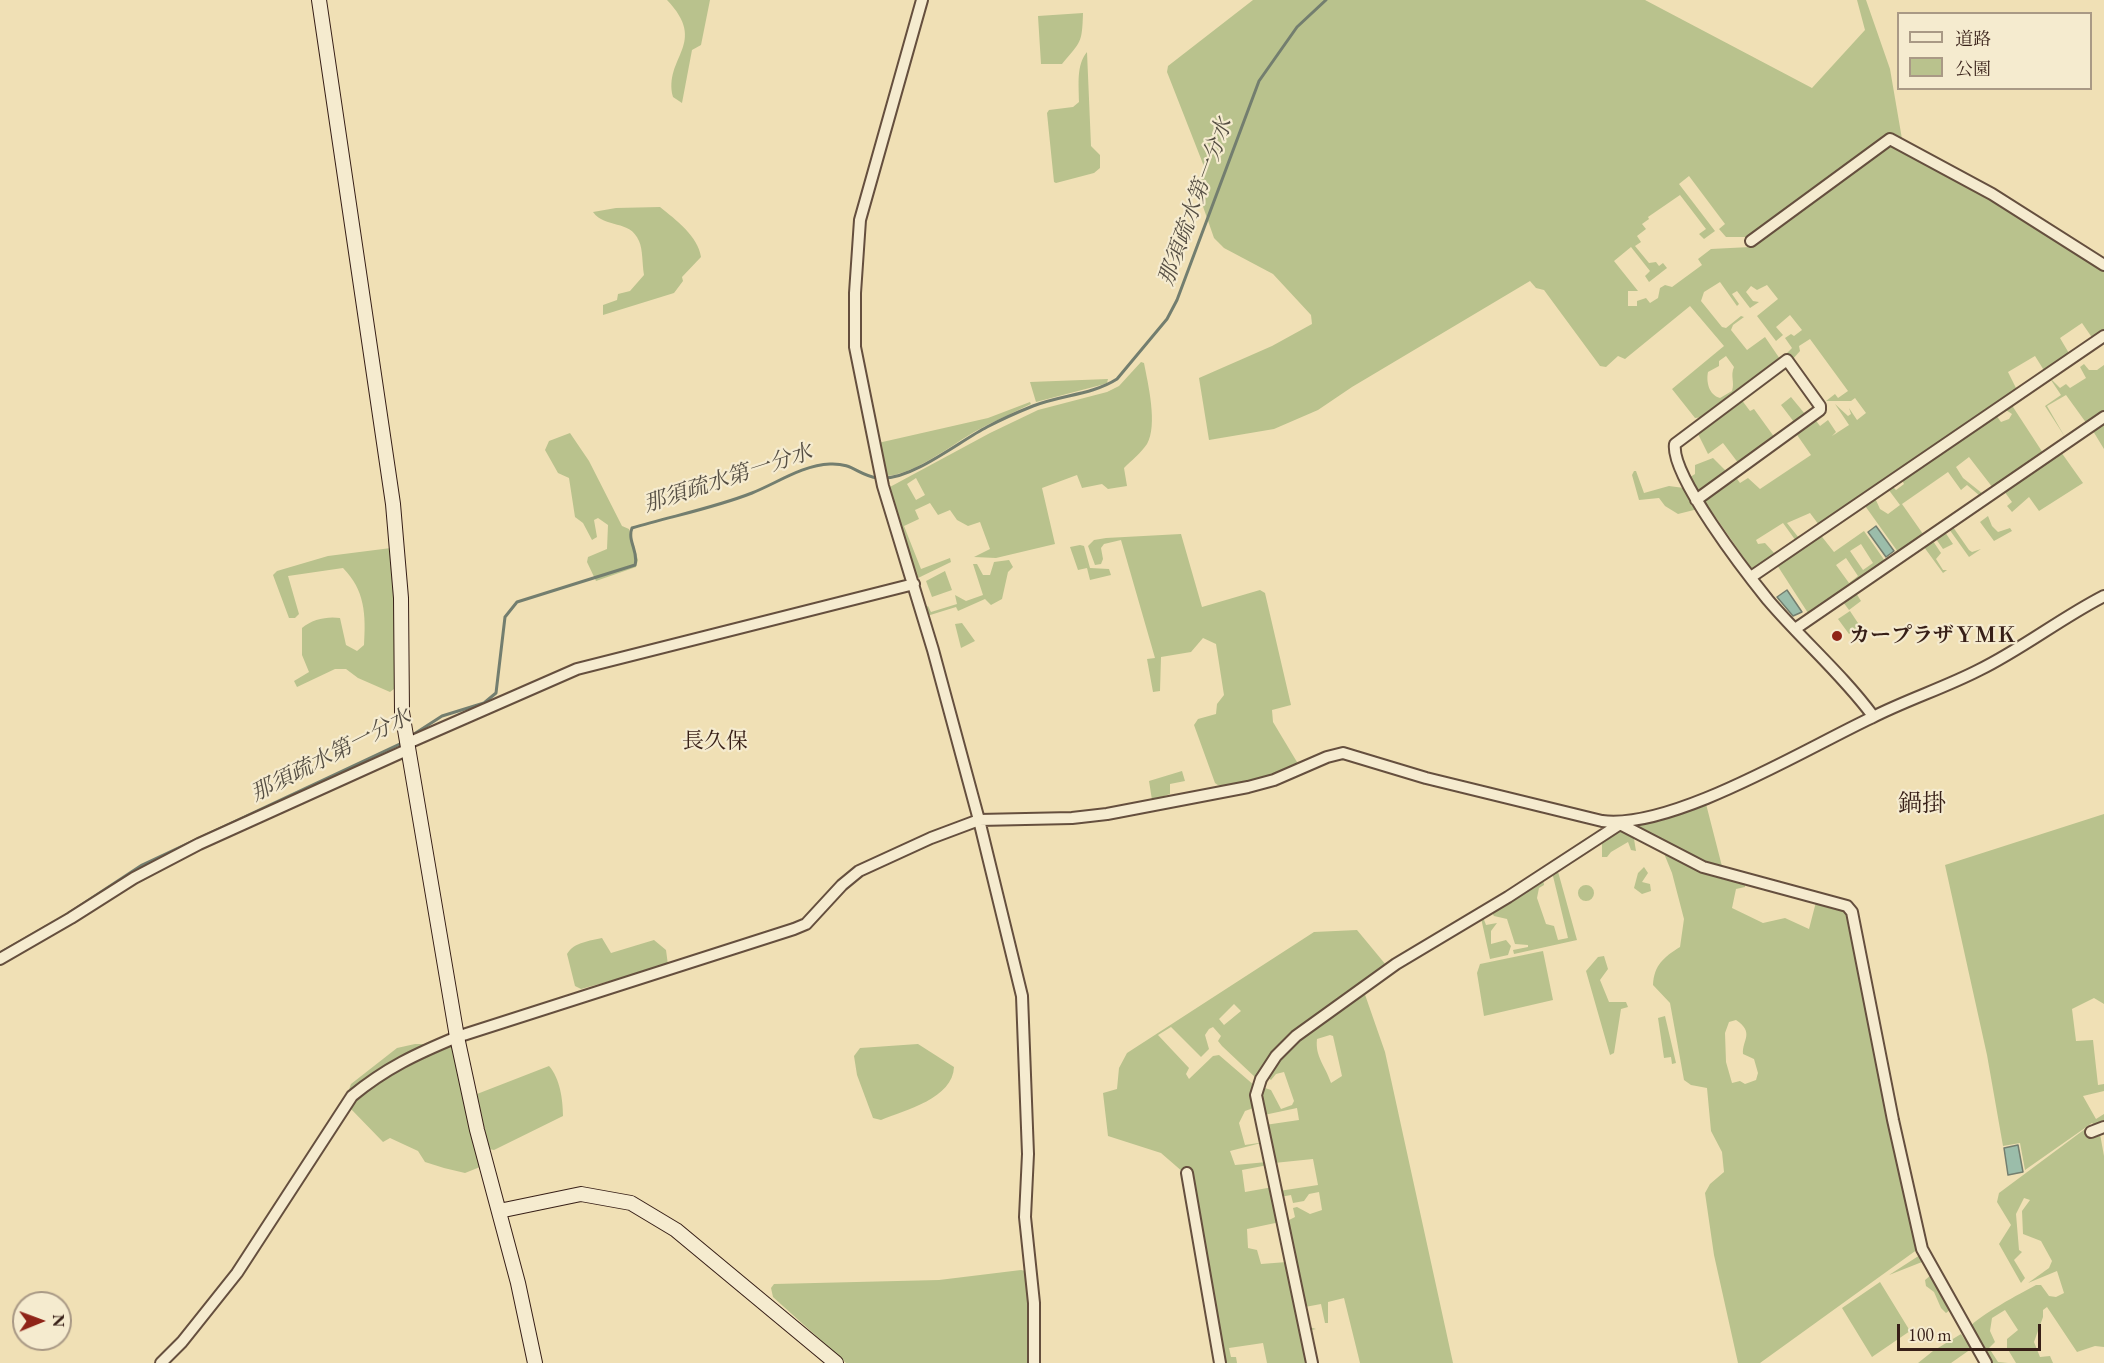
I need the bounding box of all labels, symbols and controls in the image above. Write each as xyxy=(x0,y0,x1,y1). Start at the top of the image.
legend xyxy=(1897,12,2092,90)
text: 道路 xyxy=(1955,27,1991,50)
text: 公園 xyxy=(1955,57,1991,80)
water label: 那須疏水第一分水 xyxy=(1153,115,1239,289)
water label: 那須疏水第一分水 xyxy=(640,439,816,519)
place label: カープラザＹＭＫ xyxy=(1849,623,2017,649)
marker: カープラザＹＭＫ xyxy=(1830,629,1844,643)
water label: 那須疏水第一分水 xyxy=(247,704,415,808)
district label: 長久保 xyxy=(682,729,748,755)
district label: 鍋掛 xyxy=(1898,790,1946,818)
north arrow xyxy=(12,1291,72,1351)
scale bar xyxy=(1900,1312,2044,1350)
text: N xyxy=(48,1314,69,1327)
text: 100 m xyxy=(1908,1323,1952,1346)

